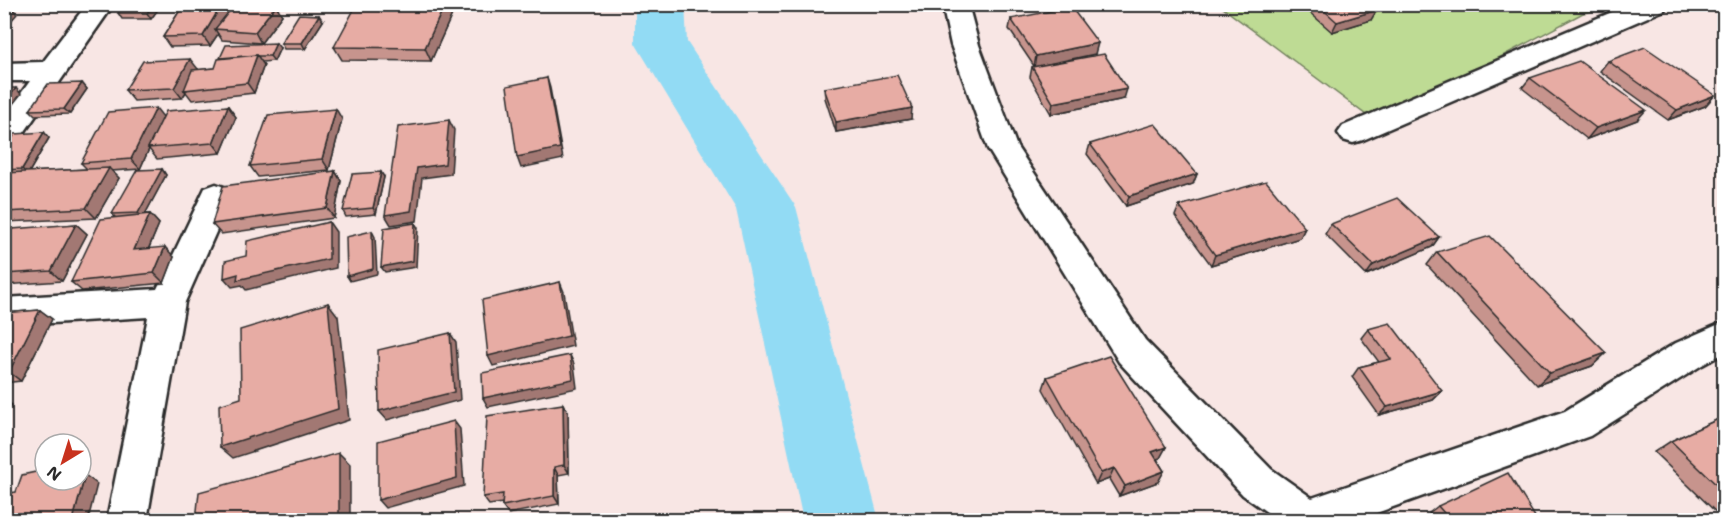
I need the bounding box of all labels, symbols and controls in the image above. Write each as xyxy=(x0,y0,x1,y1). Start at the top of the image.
north arrow xyxy=(33,432,93,492)
text: N xyxy=(43,461,66,486)

